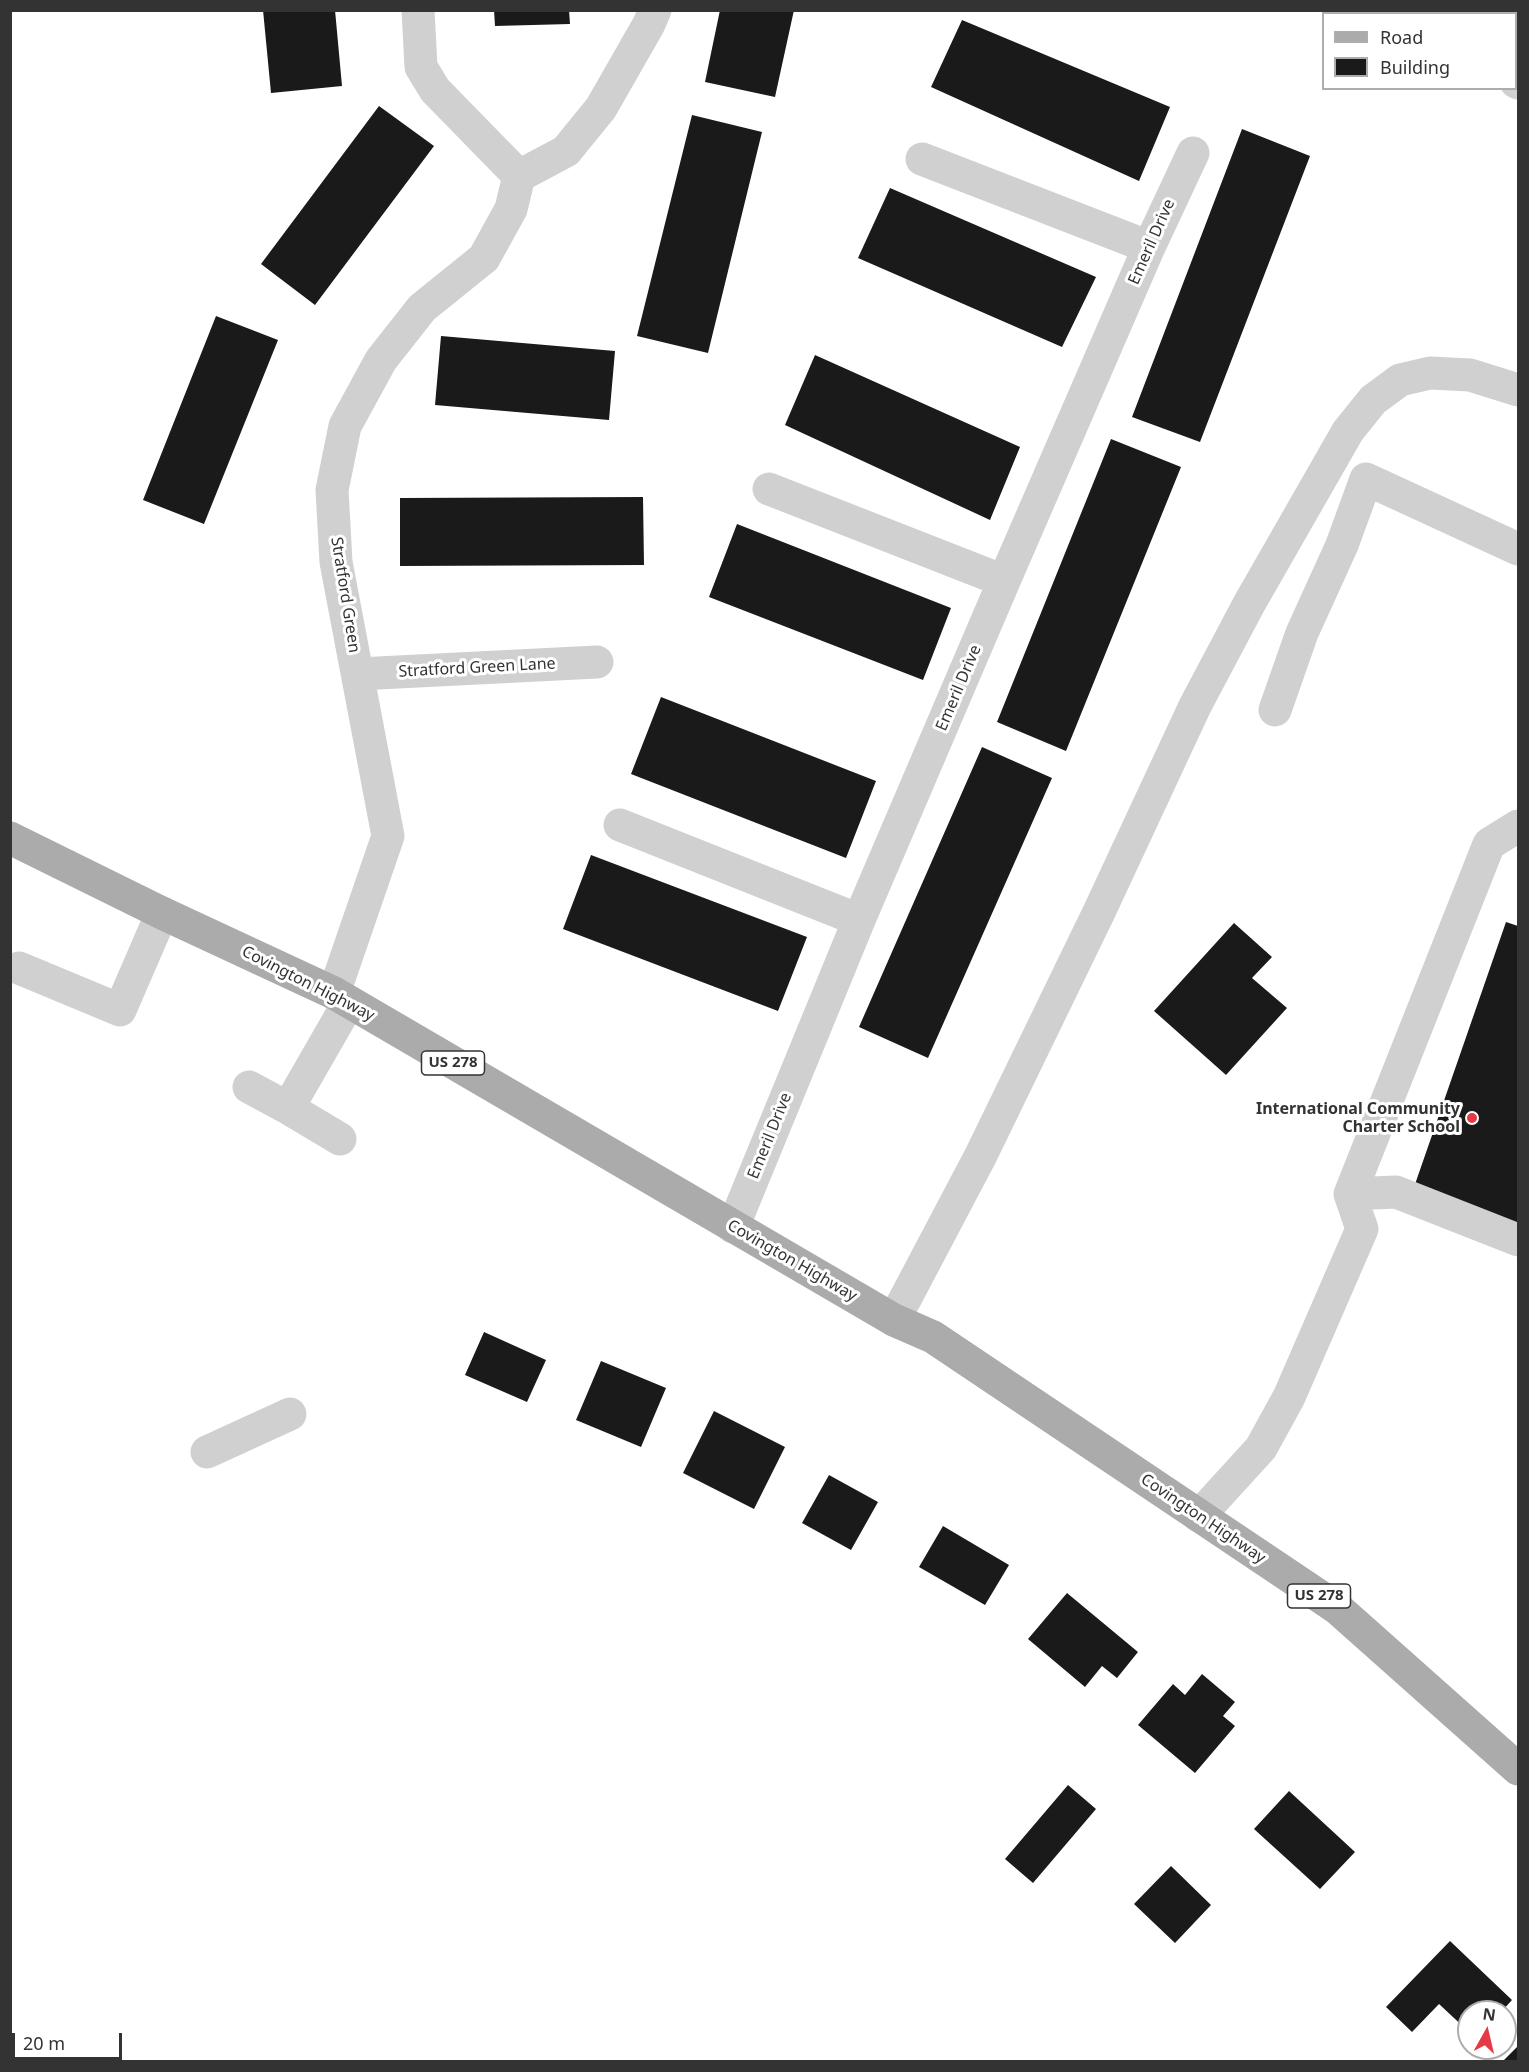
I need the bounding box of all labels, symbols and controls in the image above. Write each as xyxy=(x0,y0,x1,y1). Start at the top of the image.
legend xyxy=(1322,12,1517,90)
text: Road xyxy=(1380,25,1423,49)
text: Building xyxy=(1380,55,1450,79)
street label: Emeril Drive xyxy=(1125,196,1179,288)
street label: Stratford Green xyxy=(326,536,364,654)
street label: Emeril Drive xyxy=(932,642,986,734)
street label: Stratford Green Lane xyxy=(398,654,556,682)
street label: Covington Highway xyxy=(238,942,378,1026)
road number: US 278 xyxy=(422,1051,484,1075)
street label: Emeril Drive xyxy=(744,1090,796,1182)
place label: International Community Charter School xyxy=(1256,1099,1460,1137)
marker: International Community Charter School xyxy=(1465,1111,1479,1125)
street label: Covington Highway xyxy=(724,1216,860,1306)
street label: Covington Highway xyxy=(1137,1470,1269,1568)
road number: US 278 xyxy=(1288,1584,1350,1608)
north arrow xyxy=(1457,2000,1517,2060)
text: N xyxy=(1481,2002,1497,2026)
scale bar xyxy=(15,2021,124,2059)
text: 20 m xyxy=(23,2031,65,2055)

